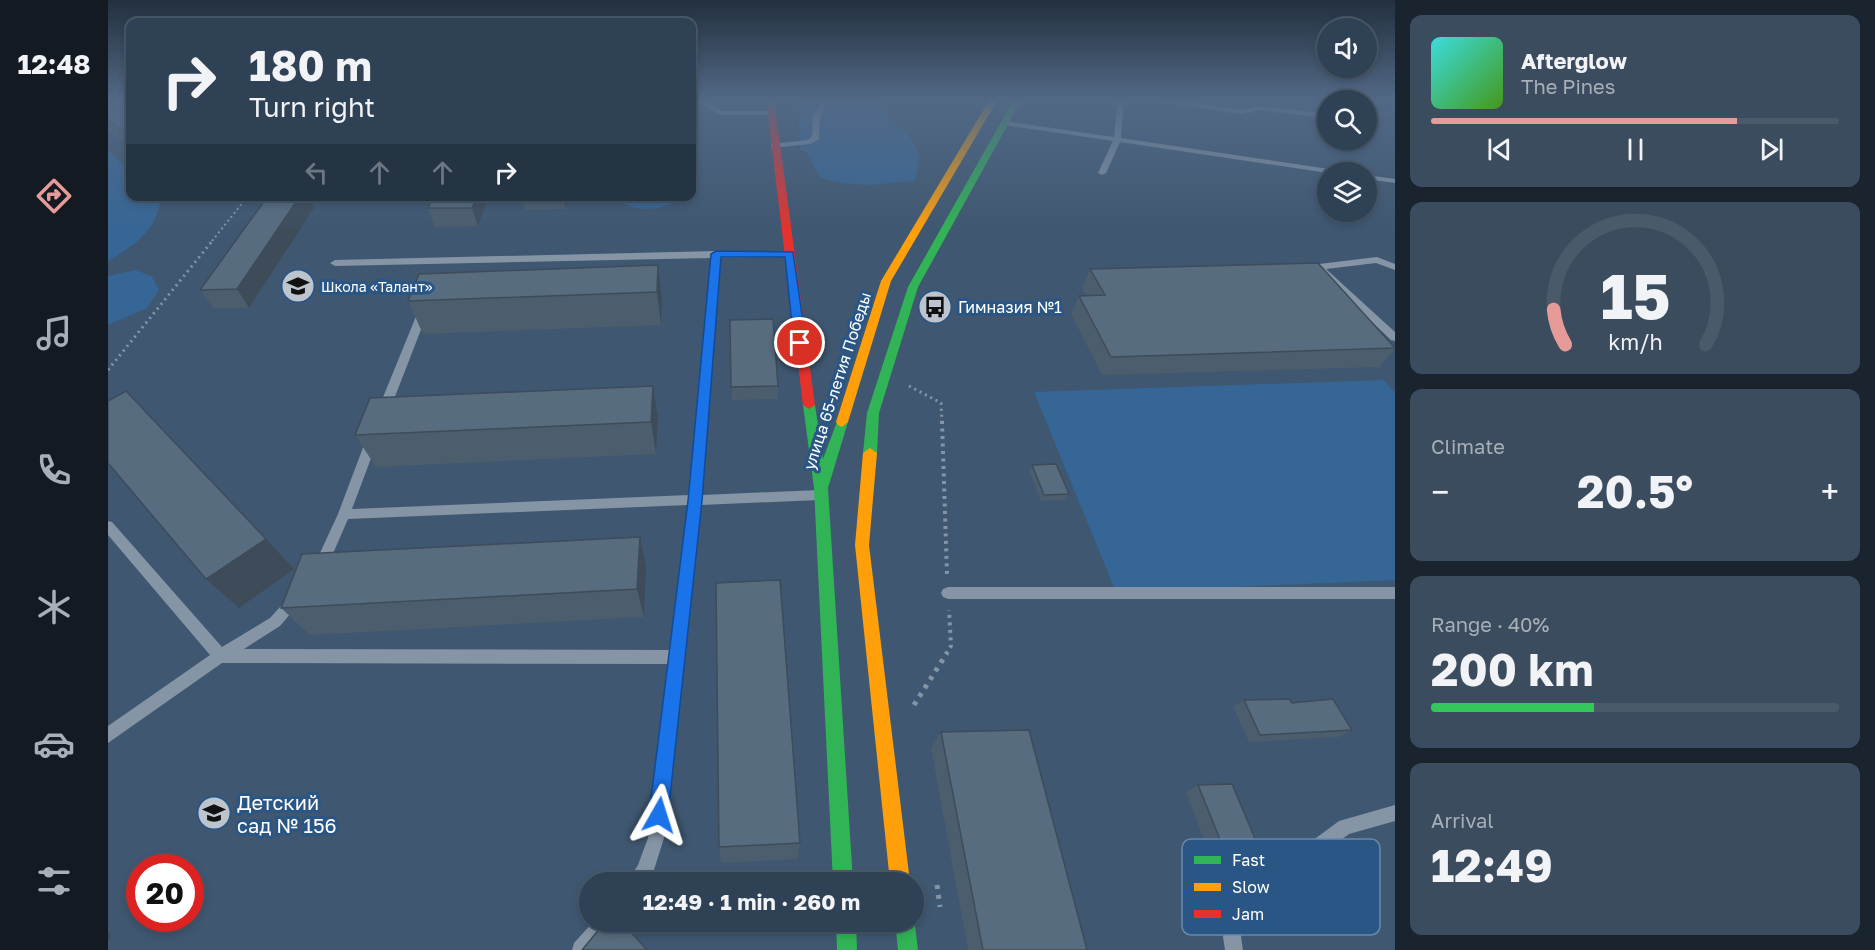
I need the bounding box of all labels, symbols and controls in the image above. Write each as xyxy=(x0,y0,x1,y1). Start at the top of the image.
map controls xyxy=(1317,18,1377,222)
button: sound xyxy=(1317,18,1377,78)
text: 180 m xyxy=(249,40,372,90)
icon: right xyxy=(150,42,228,120)
text: Afterglow xyxy=(1521,47,1627,74)
text: 12:48 xyxy=(17,48,91,80)
text: The Pines xyxy=(1521,74,1615,98)
button: search xyxy=(1317,90,1377,150)
text: Turn right xyxy=(249,91,375,123)
icon: previous xyxy=(1483,133,1516,166)
icon: pause xyxy=(1619,133,1652,166)
icon: next xyxy=(1755,133,1788,166)
icon: left xyxy=(300,156,333,189)
icon: ahead xyxy=(363,156,396,189)
icon: ahead xyxy=(426,156,459,189)
icon: right xyxy=(489,156,522,189)
button: layers xyxy=(1317,162,1377,222)
icon: directions xyxy=(33,175,75,217)
text: 15 xyxy=(1600,258,1670,333)
school or university icon: Школа «Талант» xyxy=(280,268,316,304)
place label: Школа «Талант» xyxy=(321,278,433,295)
street label: улица 65-летия Победы xyxy=(799,289,875,473)
bus stop icon: Гимназия №1 xyxy=(917,289,953,325)
place label: Гимназия №1 xyxy=(958,297,1062,317)
icon: music xyxy=(33,312,75,354)
pin xyxy=(774,317,825,368)
icon: arrive xyxy=(783,326,816,359)
text: km/h xyxy=(1608,329,1662,355)
text: Climate xyxy=(1431,434,1505,458)
icon: phone xyxy=(33,449,75,491)
text: 20.5° xyxy=(1577,464,1693,518)
text: − xyxy=(1431,472,1449,511)
text: + xyxy=(1821,472,1839,511)
icon: climate xyxy=(33,586,75,628)
text: Range · 40% xyxy=(1431,612,1549,636)
text: 200 km xyxy=(1431,642,1594,696)
icon: car xyxy=(33,723,75,765)
position arrow xyxy=(627,783,691,847)
place label: Детский сад № 156 xyxy=(237,790,337,837)
school or university icon: Детский сад № 156 xyxy=(196,795,232,831)
text: Arrival xyxy=(1431,808,1494,832)
text: 12:49 xyxy=(1431,838,1553,892)
legend xyxy=(1182,839,1380,935)
text: Fast xyxy=(1232,850,1265,870)
speed limit sign: 20 xyxy=(126,854,204,932)
icon: filters xyxy=(33,860,75,902)
text: Slow xyxy=(1232,877,1270,897)
text: 12:49 · 1 min · 260 m xyxy=(643,888,860,915)
text: Jam xyxy=(1232,904,1264,924)

